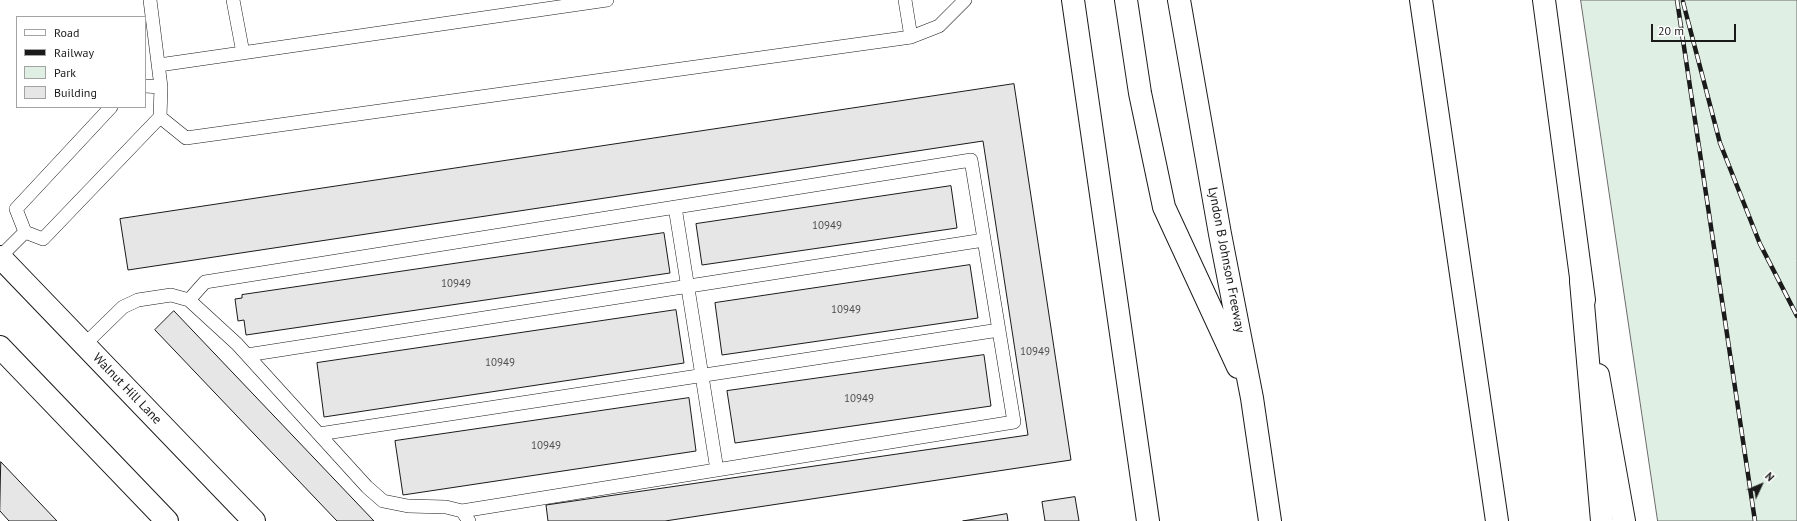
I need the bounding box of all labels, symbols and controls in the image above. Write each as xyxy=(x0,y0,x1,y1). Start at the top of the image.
legend xyxy=(16,16,146,108)
scale bar xyxy=(1653,16,1738,42)
text: 20 m xyxy=(1658,23,1684,38)
text: Road xyxy=(54,25,79,40)
text: Railway xyxy=(54,45,94,60)
text: Park xyxy=(54,65,76,80)
text: Building xyxy=(54,85,97,100)
street label: Lyndon B Johnson Freeway xyxy=(1204,186,1248,334)
house number: 10949 xyxy=(812,219,842,233)
house number: 10949 xyxy=(441,277,471,291)
house number: 10949 xyxy=(831,303,861,317)
house number: 10949 xyxy=(1020,345,1050,359)
street label: Walnut Hill Lane xyxy=(89,350,165,428)
house number: 10949 xyxy=(485,356,515,370)
house number: 10949 xyxy=(844,392,874,406)
house number: 10949 xyxy=(531,439,561,453)
north arrow xyxy=(1741,465,1781,505)
text: N xyxy=(1762,469,1777,484)

